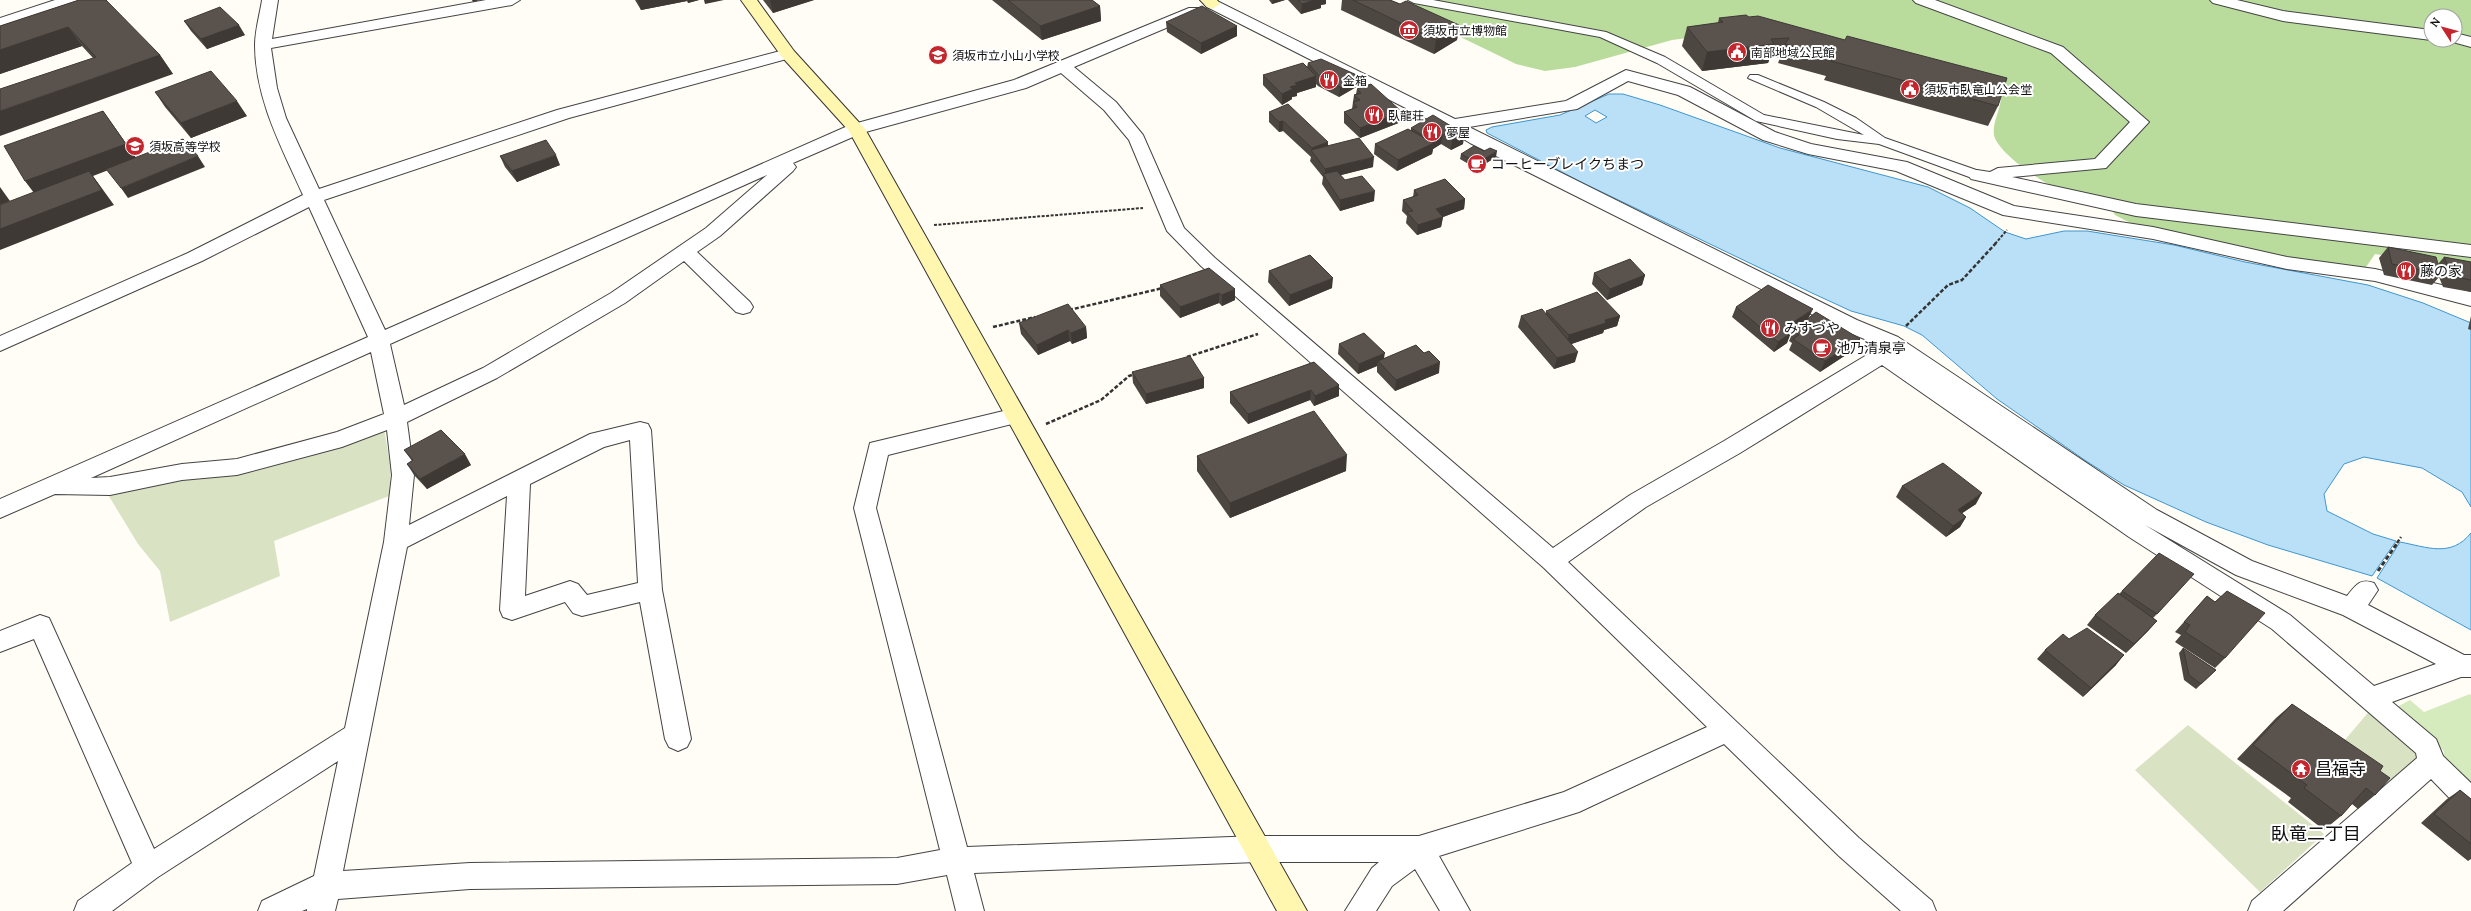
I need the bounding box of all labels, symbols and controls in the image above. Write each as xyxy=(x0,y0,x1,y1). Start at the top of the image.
north arrow xyxy=(2423,8,2463,48)
text: N xyxy=(2427,14,2443,30)
museum icon: 須坂市立博物館 xyxy=(1398,19,1420,41)
place label: 須坂市立博物館 xyxy=(1423,23,1507,38)
public building icon: 南部地域公民館 xyxy=(1726,41,1748,63)
school or university icon: 須坂市立小山小学校 xyxy=(927,44,949,66)
place label: 南部地域公民館 xyxy=(1751,45,1835,60)
place label: 須坂市立小山小学校 xyxy=(952,48,1060,63)
restaurant icon: 金箱 xyxy=(1318,69,1340,91)
place label: 金箱 xyxy=(1343,73,1367,88)
public building icon: 須坂市臥竜山公会堂 xyxy=(1899,78,1921,100)
place label: 須坂市臥竜山公会堂 xyxy=(1924,82,2032,97)
restaurant icon: 臥龍荘 xyxy=(1363,104,1385,126)
place label: 臥龍荘 xyxy=(1388,108,1424,123)
restaurant icon: 夢屋 xyxy=(1421,121,1443,143)
place label: 夢屋 xyxy=(1446,125,1470,140)
school or university icon: 須坂高等学校 xyxy=(124,135,146,157)
place label: 須坂高等学校 xyxy=(149,139,221,154)
cafe icon: コーヒーブレイクちまつ xyxy=(1466,153,1488,175)
place label: コーヒーブレイクちまつ xyxy=(1491,155,1644,173)
restaurant icon: 藤の家 xyxy=(2395,260,2417,282)
place label: 藤の家 xyxy=(2420,262,2462,280)
restaurant icon: みすづや xyxy=(1759,317,1781,339)
place label: みすづや xyxy=(1784,319,1840,337)
cafe icon: 池乃清泉亭 xyxy=(1811,337,1833,359)
place label: 池乃清泉亭 xyxy=(1836,339,1906,357)
temple icon: 昌福寺 xyxy=(2290,758,2312,780)
place label: 昌福寺 xyxy=(2315,758,2366,780)
district label: 臥竜二丁目 xyxy=(2271,822,2361,845)

